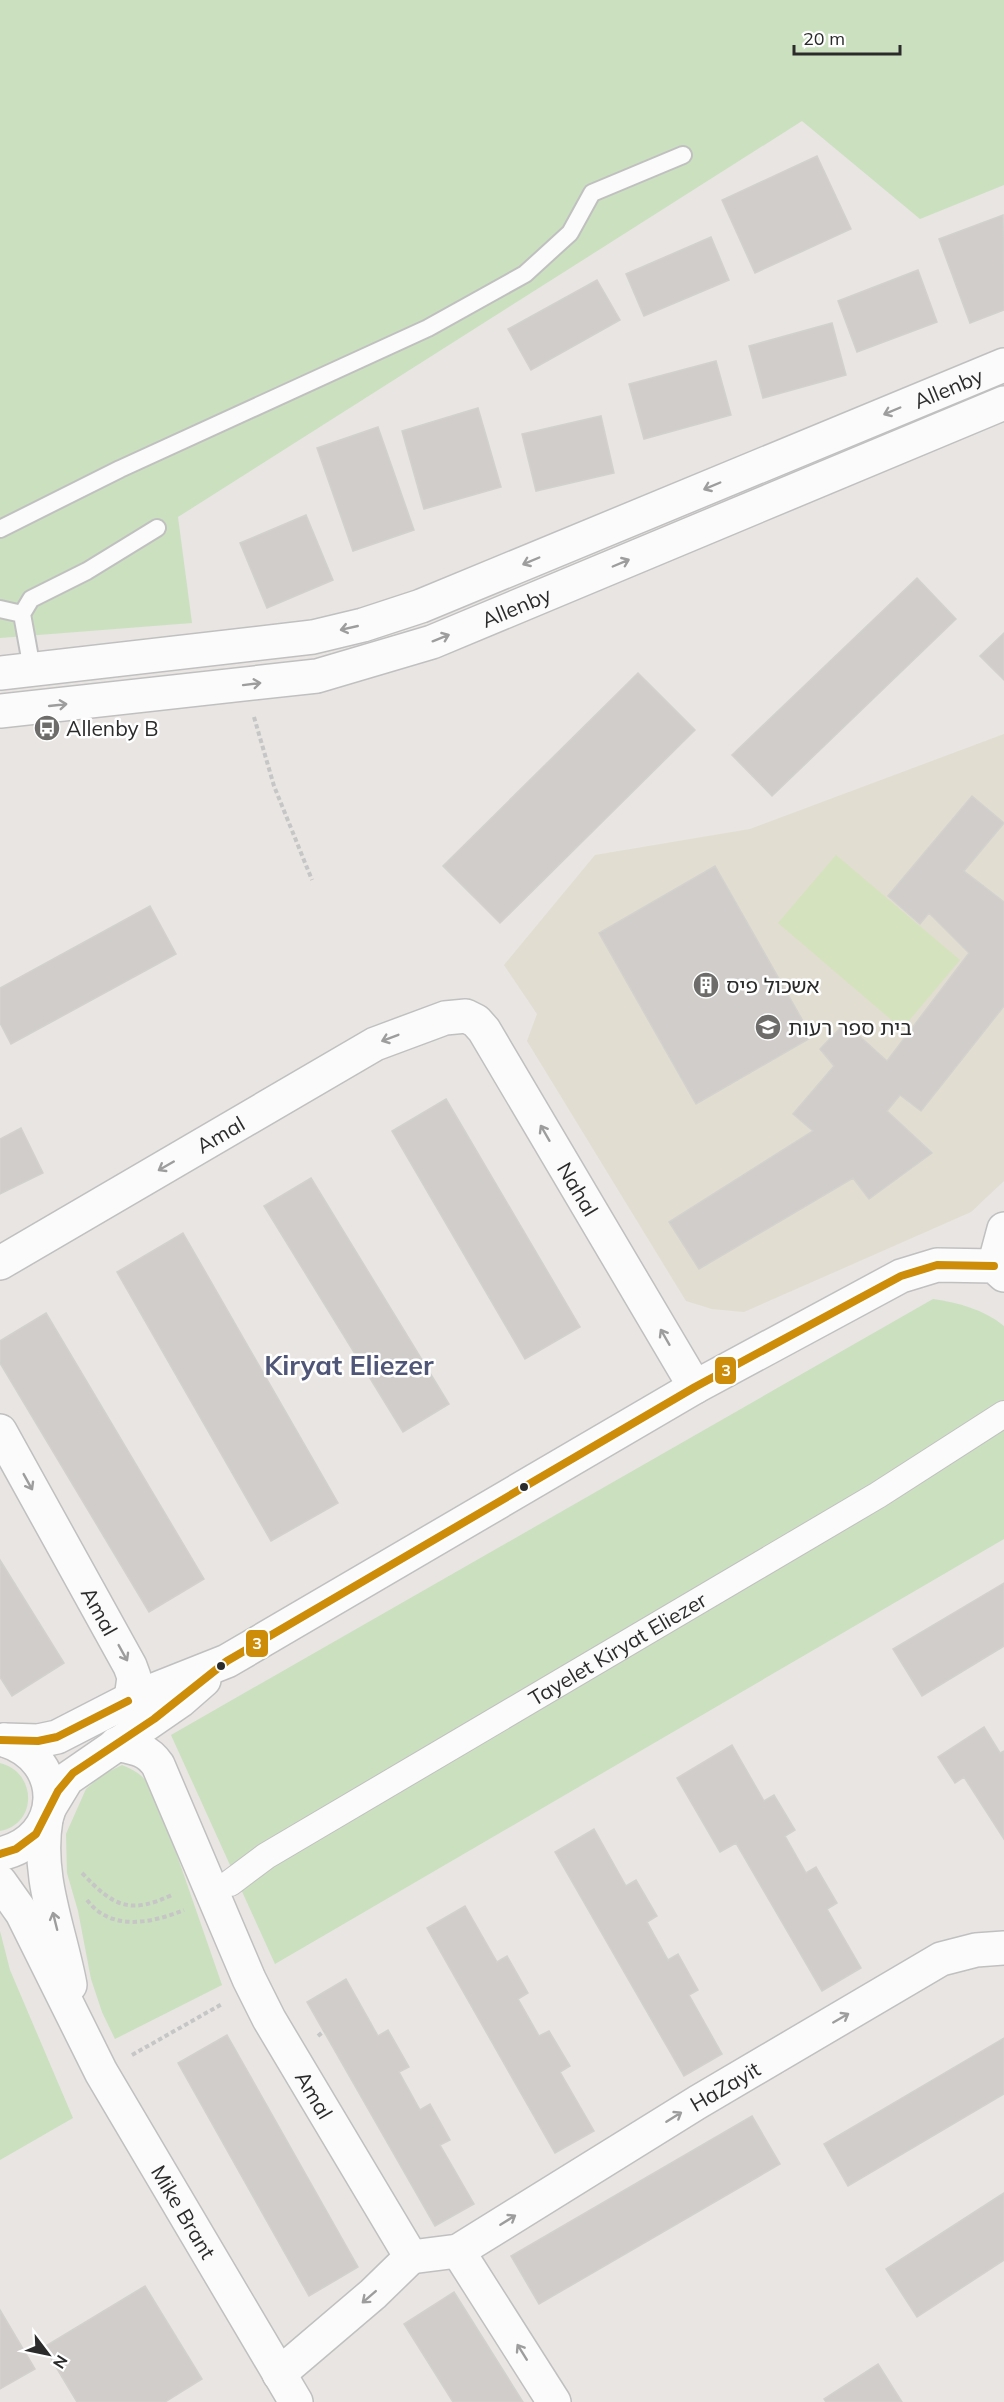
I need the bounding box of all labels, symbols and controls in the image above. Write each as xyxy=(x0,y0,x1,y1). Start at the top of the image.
scale bar xyxy=(794,18,900,56)
text: 20 m xyxy=(803,27,845,50)
street label: Allenby xyxy=(910,362,987,414)
one-way arrow xyxy=(883,406,901,417)
one-way arrow xyxy=(703,481,721,492)
one-way arrow xyxy=(523,556,541,567)
one-way arrow xyxy=(611,557,630,568)
street label: Allenby xyxy=(478,581,555,633)
one-way arrow xyxy=(340,623,359,635)
one-way arrow xyxy=(431,632,450,643)
one-way arrow xyxy=(242,678,261,689)
one-way arrow xyxy=(48,699,68,710)
bus stop icon: Allenby B xyxy=(32,713,62,743)
place label: Allenby B xyxy=(66,715,159,741)
building icon: אשכול פיס xyxy=(691,970,721,1000)
place label: אשכול פיס xyxy=(726,972,819,998)
school or university icon: בית ספר רעות xyxy=(753,1012,783,1042)
place label: בית ספר רעות xyxy=(788,1014,912,1040)
one-way arrow xyxy=(381,1034,400,1045)
street label: Amal xyxy=(191,1110,249,1159)
one-way arrow xyxy=(538,1125,550,1142)
street label: Nahal xyxy=(552,1157,604,1221)
one-way arrow xyxy=(158,1160,175,1172)
one-way arrow xyxy=(659,1329,671,1346)
district label: Kiryat Eliezer xyxy=(264,1348,434,1382)
line badge: 3 xyxy=(714,1356,737,1385)
text: 3 xyxy=(721,1360,731,1380)
one-way arrow xyxy=(22,1473,34,1490)
unlabelled marker xyxy=(518,1481,530,1493)
street label: Amal xyxy=(76,1582,124,1640)
street label: Tayelet Kiryat Eliezer xyxy=(524,1586,711,1711)
line badge: 3 xyxy=(245,1629,269,1658)
text: 3 xyxy=(252,1633,262,1653)
one-way arrow xyxy=(117,1644,129,1661)
unlabelled marker xyxy=(215,1660,227,1672)
one-way arrow xyxy=(49,1912,61,1931)
one-way arrow xyxy=(832,2012,849,2024)
street label: HaZayit xyxy=(685,2055,765,2117)
street label: Amal xyxy=(290,2066,339,2124)
one-way arrow xyxy=(665,2111,682,2124)
street label: Mike Brant xyxy=(146,2160,221,2263)
one-way arrow xyxy=(499,2214,516,2226)
one-way arrow xyxy=(362,2290,377,2304)
north arrow xyxy=(18,2324,78,2384)
one-way arrow xyxy=(516,2344,529,2361)
text: N xyxy=(49,2352,72,2372)

